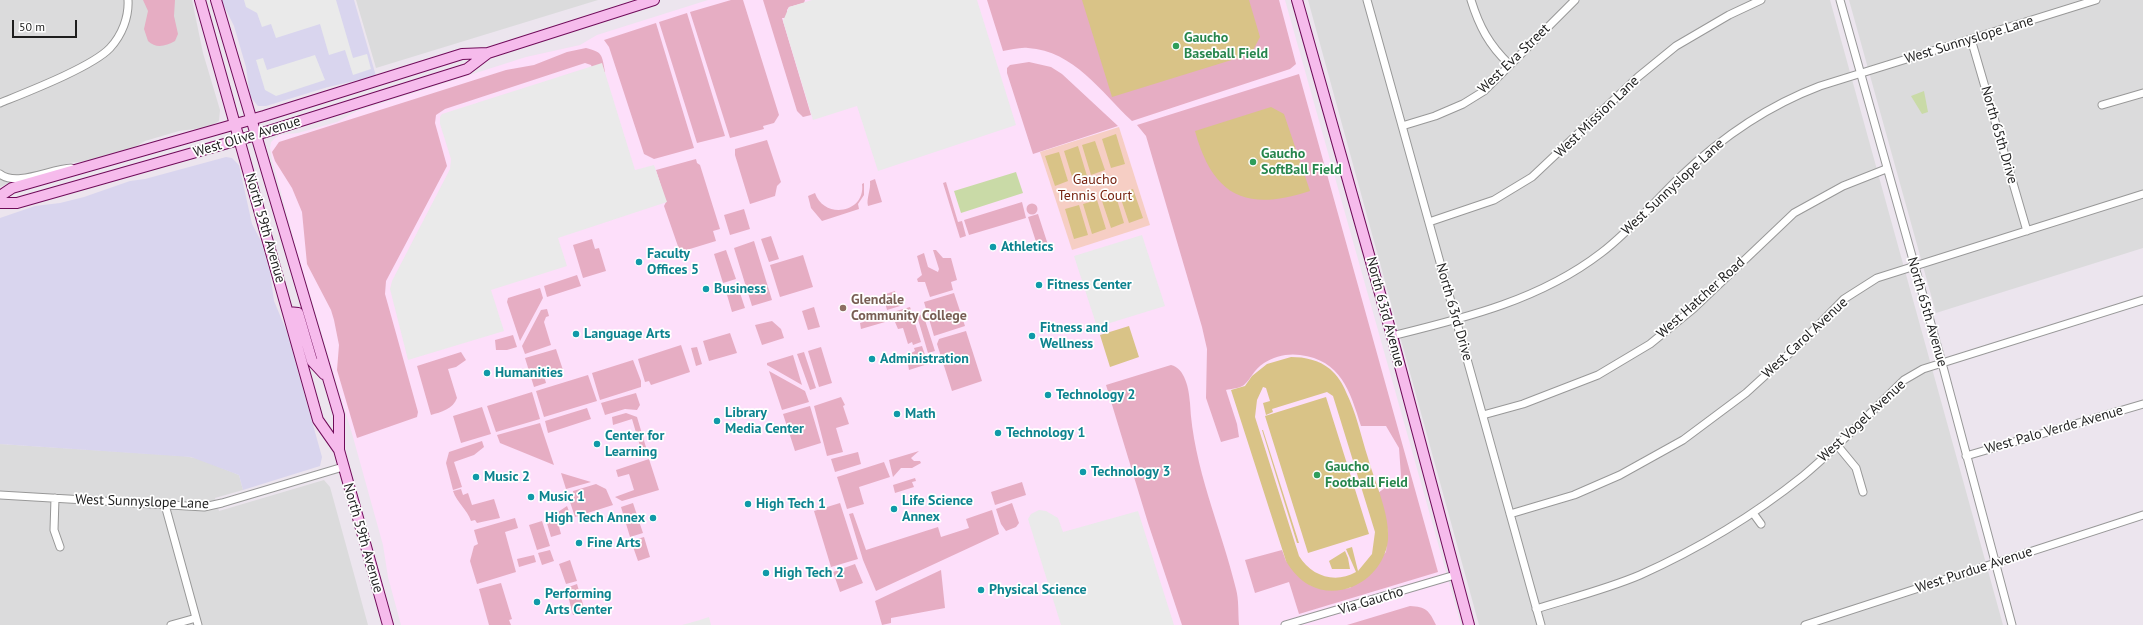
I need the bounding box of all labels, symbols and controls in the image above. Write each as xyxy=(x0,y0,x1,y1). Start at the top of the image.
scale bar xyxy=(14,12,79,38)
street label: West Sunnyslope Lane xyxy=(1903,12,2035,68)
text: 50 m xyxy=(19,19,45,34)
street label: West Eva Street xyxy=(1475,21,1553,97)
place label: Gaucho Baseball Field xyxy=(1184,30,1268,62)
marker: Gaucho Baseball Field xyxy=(1171,41,1181,51)
street label: West Mission Lane xyxy=(1551,73,1643,161)
street label: North 65th Drive xyxy=(1977,84,2021,186)
street label: West Olive Avenue xyxy=(191,113,303,161)
street label: West Sunnyslope Lane xyxy=(1618,135,1728,239)
place label: Gaucho SoftBall Field xyxy=(1261,146,1342,178)
marker: Gaucho SoftBall Field xyxy=(1248,157,1258,167)
street label: North 59th Avenue xyxy=(241,171,289,285)
park label: Gaucho Tennis Court xyxy=(1058,172,1132,204)
place label: Athletics xyxy=(1001,239,1053,255)
marker: Athletics xyxy=(988,242,998,252)
place label: Faculty Offices 5 xyxy=(647,246,699,278)
street label: West Hatcher Road xyxy=(1654,254,1748,342)
street label: North 63rd Avenue xyxy=(1362,255,1408,369)
street label: North 65th Avenue xyxy=(1903,255,1951,369)
marker: Faculty Offices 5 xyxy=(634,257,644,267)
street label: North 63rd Drive xyxy=(1432,261,1476,363)
place label: Fitness Center xyxy=(1047,277,1132,293)
marker: Fitness Center xyxy=(1034,280,1044,290)
place label: Business xyxy=(714,281,766,297)
marker: Business xyxy=(701,284,711,294)
place label: Glendale Community College xyxy=(851,292,967,324)
street label: West Carol Avenue xyxy=(1759,294,1851,382)
marker: Glendale Community College xyxy=(838,303,848,313)
place label: Fitness and Wellness xyxy=(1040,320,1108,352)
place label: Language Arts xyxy=(584,326,671,342)
marker: Language Arts xyxy=(571,329,581,339)
marker: Fitness and Wellness xyxy=(1027,331,1037,341)
place label: Administration xyxy=(880,351,969,367)
marker: Administration xyxy=(867,354,877,364)
place label: Humanities xyxy=(495,365,563,381)
marker: Humanities xyxy=(482,368,492,378)
street label: West Vogel Avenue xyxy=(1815,376,1909,466)
place label: Technology 2 xyxy=(1056,387,1135,403)
marker: Technology 2 xyxy=(1043,390,1053,400)
street label: West Palo Verde Avenue xyxy=(1983,402,2125,458)
place label: Library Media Center xyxy=(725,405,804,438)
place label: Math xyxy=(905,406,936,422)
marker: Math xyxy=(892,409,902,419)
marker: Library Media Center xyxy=(712,416,722,426)
place label: Technology 1 xyxy=(1006,425,1085,441)
place label: Center for Learning xyxy=(605,428,664,460)
marker: Technology 1 xyxy=(993,428,1003,438)
marker: Center for Learning xyxy=(592,439,602,449)
place label: Gaucho Football Field xyxy=(1325,459,1408,492)
place label: Technology 3 xyxy=(1091,464,1170,480)
marker: Technology 3 xyxy=(1078,467,1088,477)
place label: Music 2 xyxy=(484,469,530,485)
marker: Gaucho Football Field xyxy=(1312,470,1322,480)
marker: Music 2 xyxy=(471,472,481,482)
street label: North 59th Avenue xyxy=(339,481,387,595)
place label: Music 1 xyxy=(539,489,585,505)
street label: West Sunnyslope Lane xyxy=(75,491,209,513)
marker: Music 1 xyxy=(526,492,536,502)
place label: Life Science Annex xyxy=(902,493,973,526)
place label: High Tech 1 xyxy=(756,496,826,512)
marker: High Tech 1 xyxy=(743,499,753,509)
marker: Life Science Annex xyxy=(889,504,899,514)
place label: High Tech Annex xyxy=(545,510,645,526)
marker: High Tech Annex xyxy=(648,513,658,523)
place label: Fine Arts xyxy=(587,535,641,551)
marker: Fine Arts xyxy=(574,538,584,548)
street label: West Purdue Avenue xyxy=(1913,543,2035,597)
place label: High Tech 2 xyxy=(774,565,844,581)
marker: High Tech 2 xyxy=(761,568,771,578)
place label: Physical Science xyxy=(989,582,1087,598)
street label: Via Gaucho xyxy=(1337,583,1405,619)
marker: Physical Science xyxy=(976,585,986,595)
place label: Performing Arts Center xyxy=(545,586,612,618)
marker: Performing Arts Center xyxy=(532,597,542,607)

